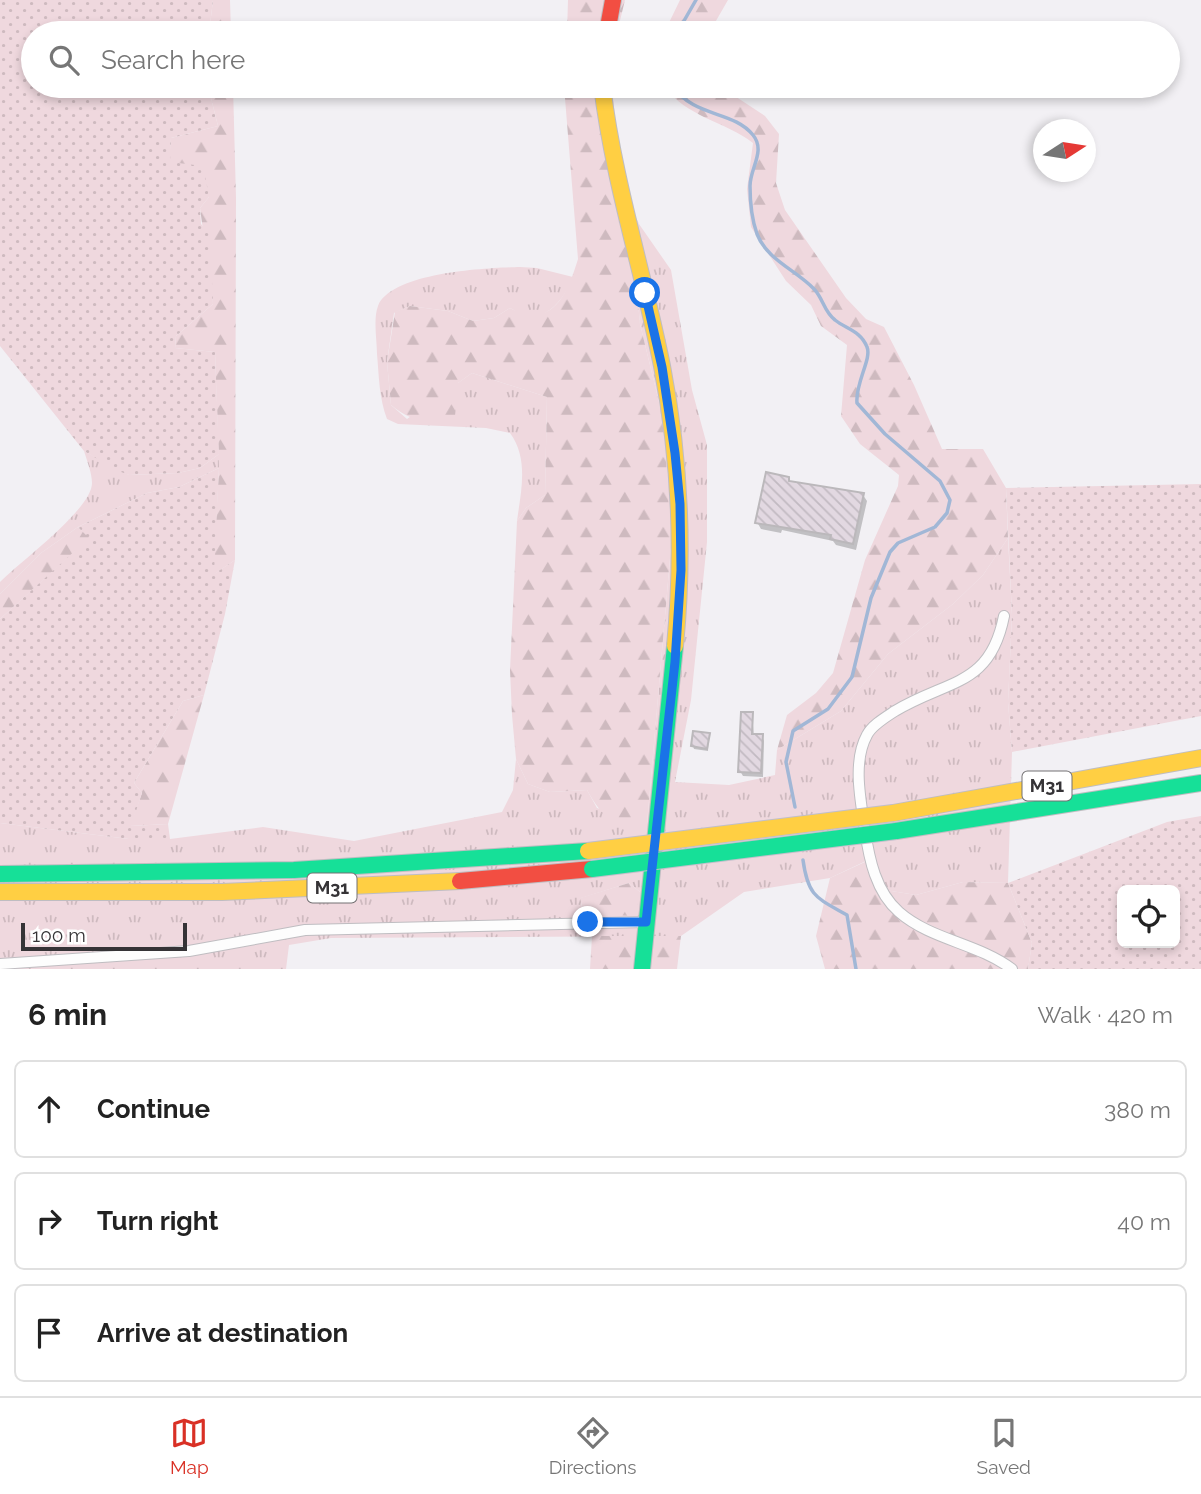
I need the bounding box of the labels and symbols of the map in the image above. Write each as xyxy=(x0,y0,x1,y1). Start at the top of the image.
north arrow xyxy=(1033,119,1096,182)
route start xyxy=(629,277,660,308)
road number: M31 xyxy=(1023,772,1072,800)
road number: M31 xyxy=(308,874,356,903)
route end xyxy=(572,906,603,937)
scale bar xyxy=(21,920,187,952)

